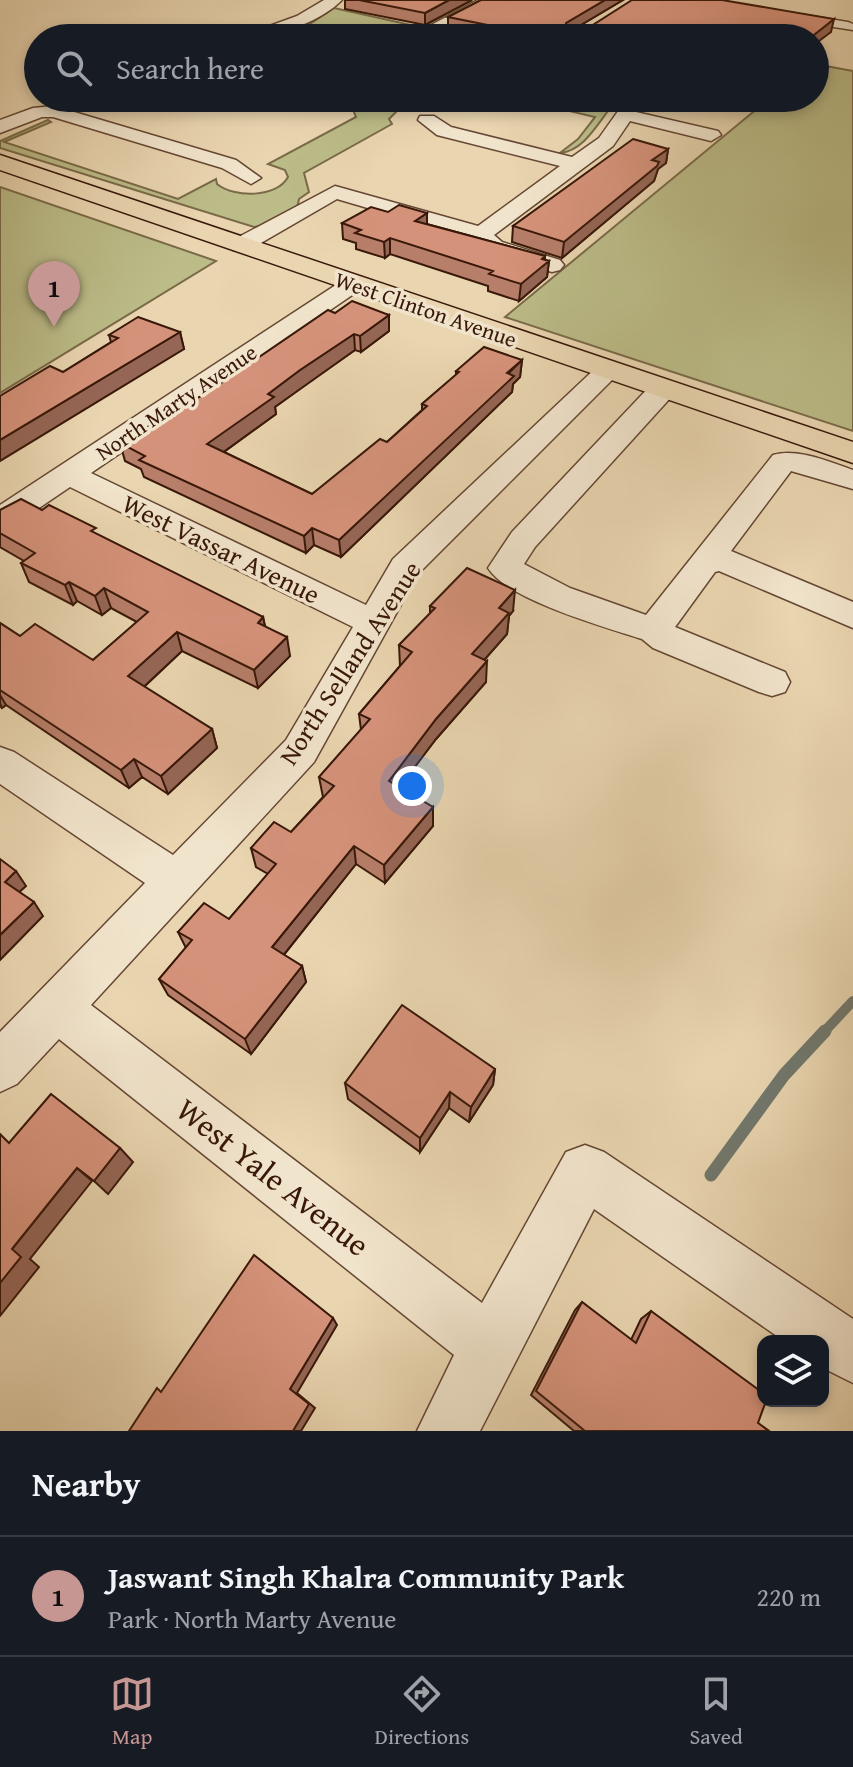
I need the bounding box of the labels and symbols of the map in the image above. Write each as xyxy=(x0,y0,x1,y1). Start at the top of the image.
pin: 1 xyxy=(28,261,80,327)
street label: West Clinton Avenue xyxy=(331,263,521,355)
street label: North Marty Avenue xyxy=(89,336,263,468)
street label: West Vassar Avenue xyxy=(116,484,327,613)
street label: North Selland Avenue xyxy=(269,553,430,772)
your location xyxy=(392,766,432,806)
street label: West Yale Avenue xyxy=(167,1086,380,1267)

